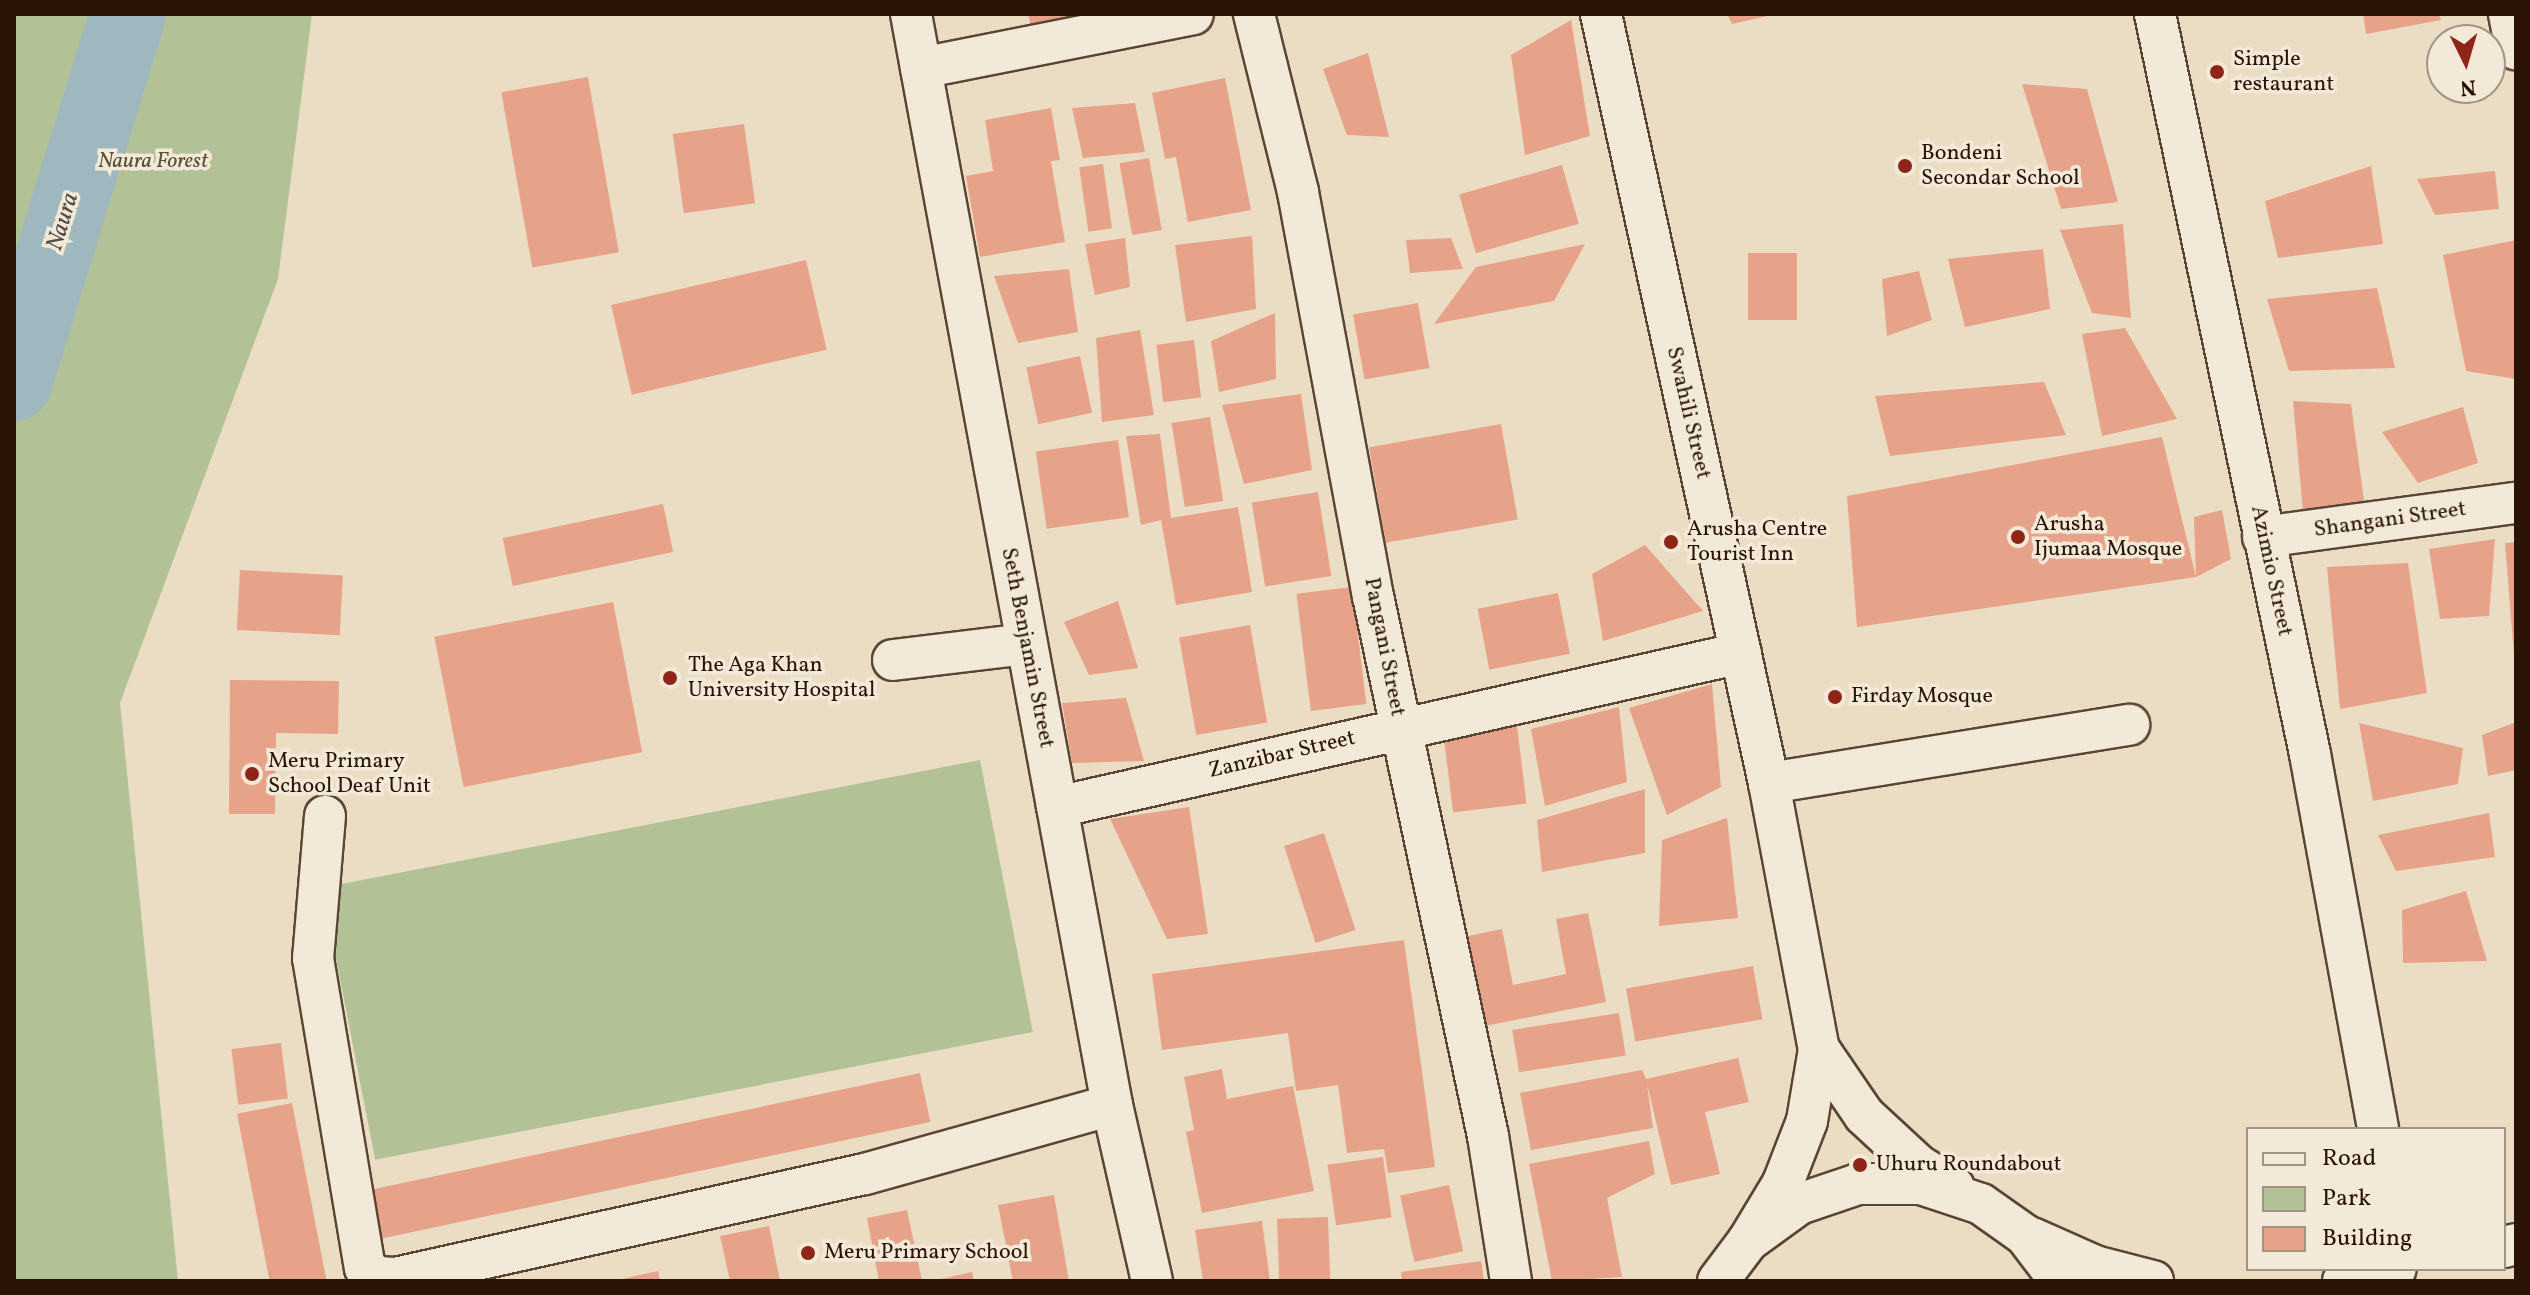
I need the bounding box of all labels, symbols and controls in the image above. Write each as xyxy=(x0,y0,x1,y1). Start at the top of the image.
north arrow xyxy=(2426,24,2506,104)
place label: Simple restaurant xyxy=(2233,46,2334,98)
marker: Simple restaurant xyxy=(2208,63,2226,81)
text: N xyxy=(2459,70,2477,103)
place label: Bondeni Secondar School xyxy=(1921,140,2080,192)
park label: Naura Forest xyxy=(98,149,208,175)
marker: Bondeni Secondar School xyxy=(1896,157,1914,175)
water label: Naura xyxy=(42,190,86,254)
street label: Swahili Street xyxy=(1660,344,1716,482)
street label: Shangani Street xyxy=(2312,496,2468,544)
street label: Azimio Street xyxy=(2244,503,2298,639)
place label: Arusha Ijumaa Mosque xyxy=(2034,511,2182,562)
place label: Arusha Centre Tourist Inn xyxy=(1687,516,1827,568)
marker: Arusha Ijumaa Mosque xyxy=(2009,528,2027,546)
marker: Arusha Centre Tourist Inn xyxy=(1662,533,1680,551)
street label: Seth Benjamin Street xyxy=(995,546,1059,750)
street label: Pangani Street xyxy=(1358,575,1410,719)
place label: The Aga Khan University Hospital xyxy=(688,652,876,704)
marker: The Aga Khan University Hospital xyxy=(659,667,681,689)
place label: Firday Mosque xyxy=(1851,684,1994,710)
marker: Firday Mosque xyxy=(1826,688,1844,706)
street label: Zanzibar Street xyxy=(1206,725,1358,785)
place label: Meru Primary School Deaf Unit xyxy=(268,748,428,800)
marker: Meru Primary School Deaf Unit xyxy=(243,765,261,783)
legend xyxy=(2246,1127,2506,1271)
text: Road xyxy=(2322,1142,2376,1176)
place label: Uhuru Roundabout xyxy=(1876,1152,2061,1178)
marker: Uhuru Roundabout xyxy=(1851,1156,1869,1174)
text: Park xyxy=(2322,1182,2371,1216)
text: Building xyxy=(2322,1222,2412,1256)
place label: Meru Primary School xyxy=(824,1240,1029,1266)
marker: Meru Primary School xyxy=(799,1244,817,1262)

